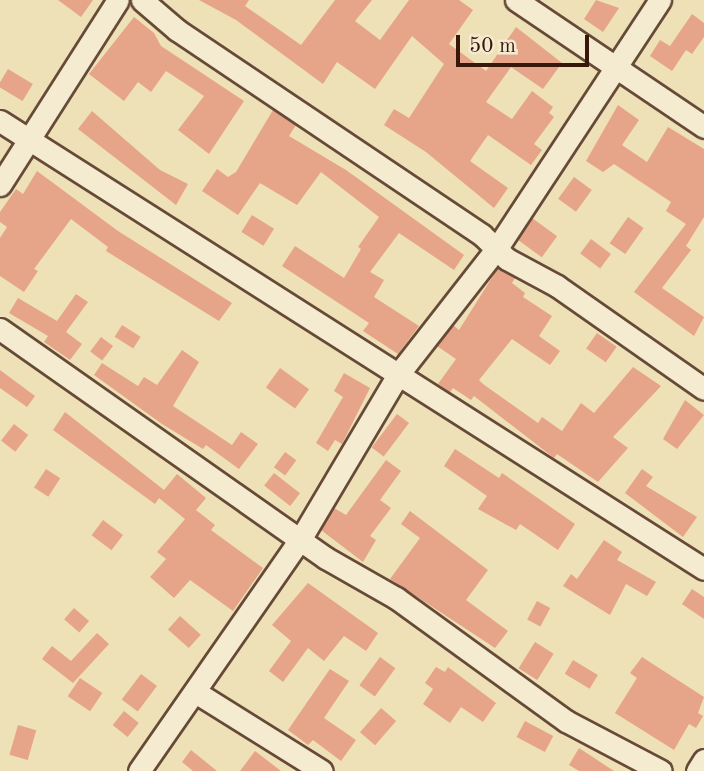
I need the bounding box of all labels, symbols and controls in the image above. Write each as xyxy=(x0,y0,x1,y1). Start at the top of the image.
scale bar xyxy=(459,21,592,65)
text: 50 m xyxy=(469,36,516,57)

